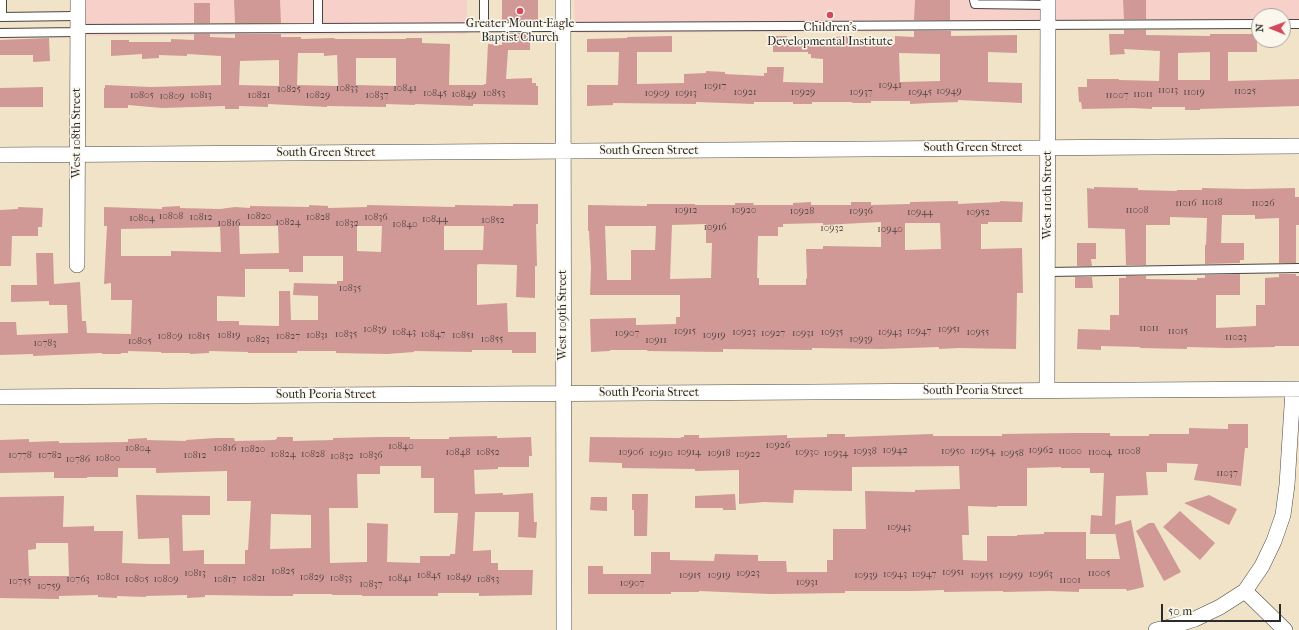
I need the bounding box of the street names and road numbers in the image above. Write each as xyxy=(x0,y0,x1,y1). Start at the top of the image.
street label: West 108th Street xyxy=(70,88,84,178)
street label: South Green Street xyxy=(923,141,1023,155)
street label: South Green Street xyxy=(599,144,699,158)
street label: South Green Street xyxy=(276,146,376,160)
street label: West 110th Street xyxy=(1041,151,1055,239)
street label: West 109th Street xyxy=(556,270,570,360)
street label: South Peoria Street xyxy=(923,384,1023,398)
street label: South Peoria Street xyxy=(599,386,699,400)
street label: South Peoria Street xyxy=(276,388,376,402)

